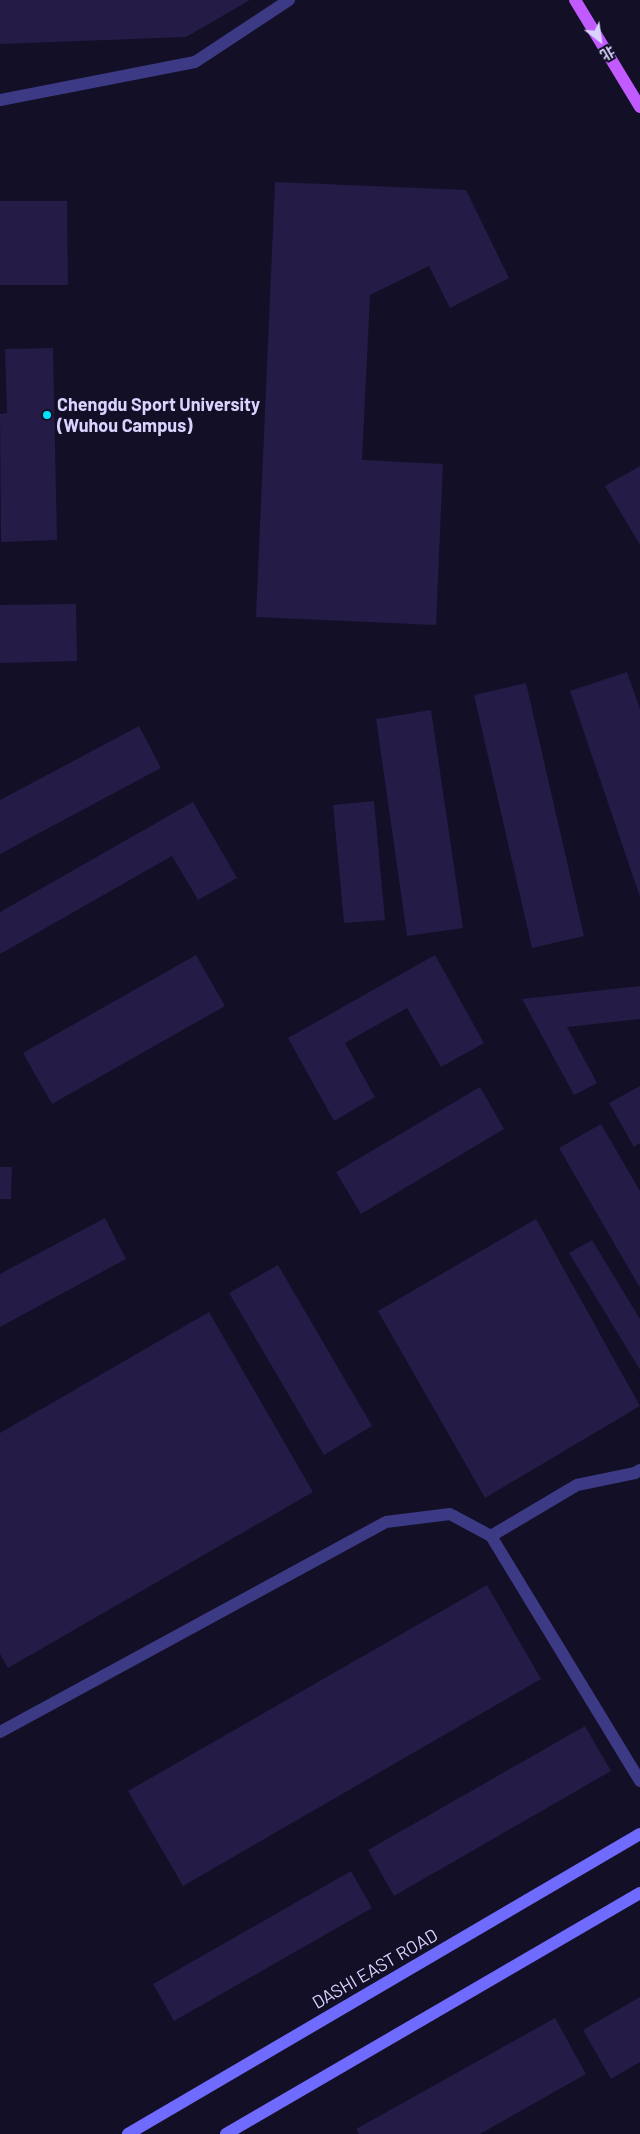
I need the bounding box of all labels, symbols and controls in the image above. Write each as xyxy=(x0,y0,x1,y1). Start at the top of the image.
north arrow xyxy=(575,15,625,65)
text: 北 xyxy=(597,43,618,64)
place label: Chengdu Sport University (Wuhou Campus) xyxy=(57,394,260,436)
marker: Chengdu Sport University (Wuhou Campus) xyxy=(41,409,53,421)
street label: DASHI EAST ROAD xyxy=(309,1924,441,2014)

